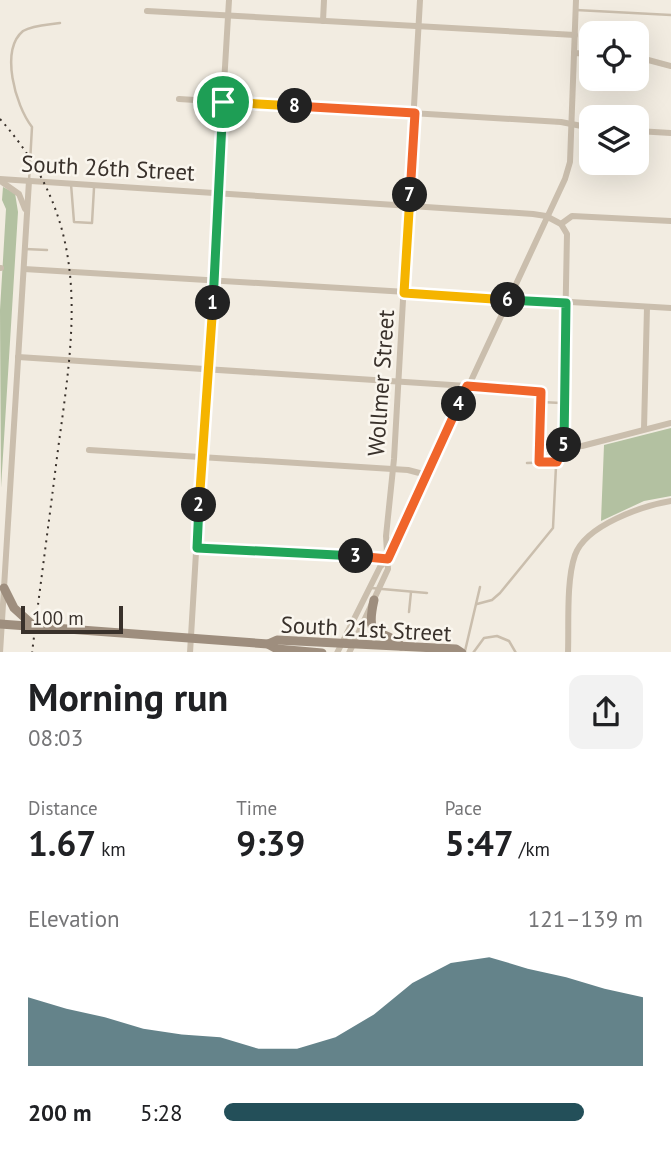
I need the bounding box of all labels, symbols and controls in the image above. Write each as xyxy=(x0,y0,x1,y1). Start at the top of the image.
map controls xyxy=(579,21,649,175)
button: locate xyxy=(579,21,649,91)
pin xyxy=(193,72,253,132)
icon: arrive xyxy=(204,83,242,121)
pin: 8 xyxy=(278,88,312,124)
text: 8 xyxy=(289,93,300,117)
button: layers xyxy=(579,105,649,175)
street label: South 26th Street xyxy=(20,148,196,187)
pin: 7 xyxy=(392,178,428,212)
text: 7 xyxy=(404,182,415,206)
pin: 6 xyxy=(490,282,526,318)
pin: 1 xyxy=(196,286,230,320)
text: 6 xyxy=(502,287,513,311)
text: 1 xyxy=(207,290,218,314)
street label: Wollmer Street xyxy=(361,308,400,457)
pin: 4 xyxy=(442,386,476,422)
text: 4 xyxy=(453,391,464,415)
pin: 5 xyxy=(546,428,582,462)
text: 5 xyxy=(558,432,569,456)
pin: 2 xyxy=(182,488,216,522)
text: 2 xyxy=(193,492,204,516)
pin: 3 xyxy=(338,538,374,574)
text: 3 xyxy=(350,543,361,567)
scale bar xyxy=(21,604,122,635)
text: 100 m xyxy=(32,606,84,630)
street label: South 21st Street xyxy=(280,610,452,647)
text: Morning run xyxy=(28,672,228,721)
button: share xyxy=(569,675,643,749)
text: 08:03 xyxy=(28,723,83,752)
text: Distance xyxy=(28,796,98,820)
text: Time xyxy=(236,796,277,820)
text: Pace xyxy=(445,796,482,820)
text: 1.67 xyxy=(28,820,96,866)
text: 9:39 xyxy=(236,820,305,866)
text: 5:47 xyxy=(445,820,514,866)
text: km xyxy=(96,837,126,861)
text: /km xyxy=(514,837,550,861)
text: Elevation xyxy=(28,904,120,933)
text: 121–139 m xyxy=(528,904,643,933)
text: 200 m xyxy=(28,1098,91,1127)
text: 5:28 xyxy=(140,1098,183,1127)

